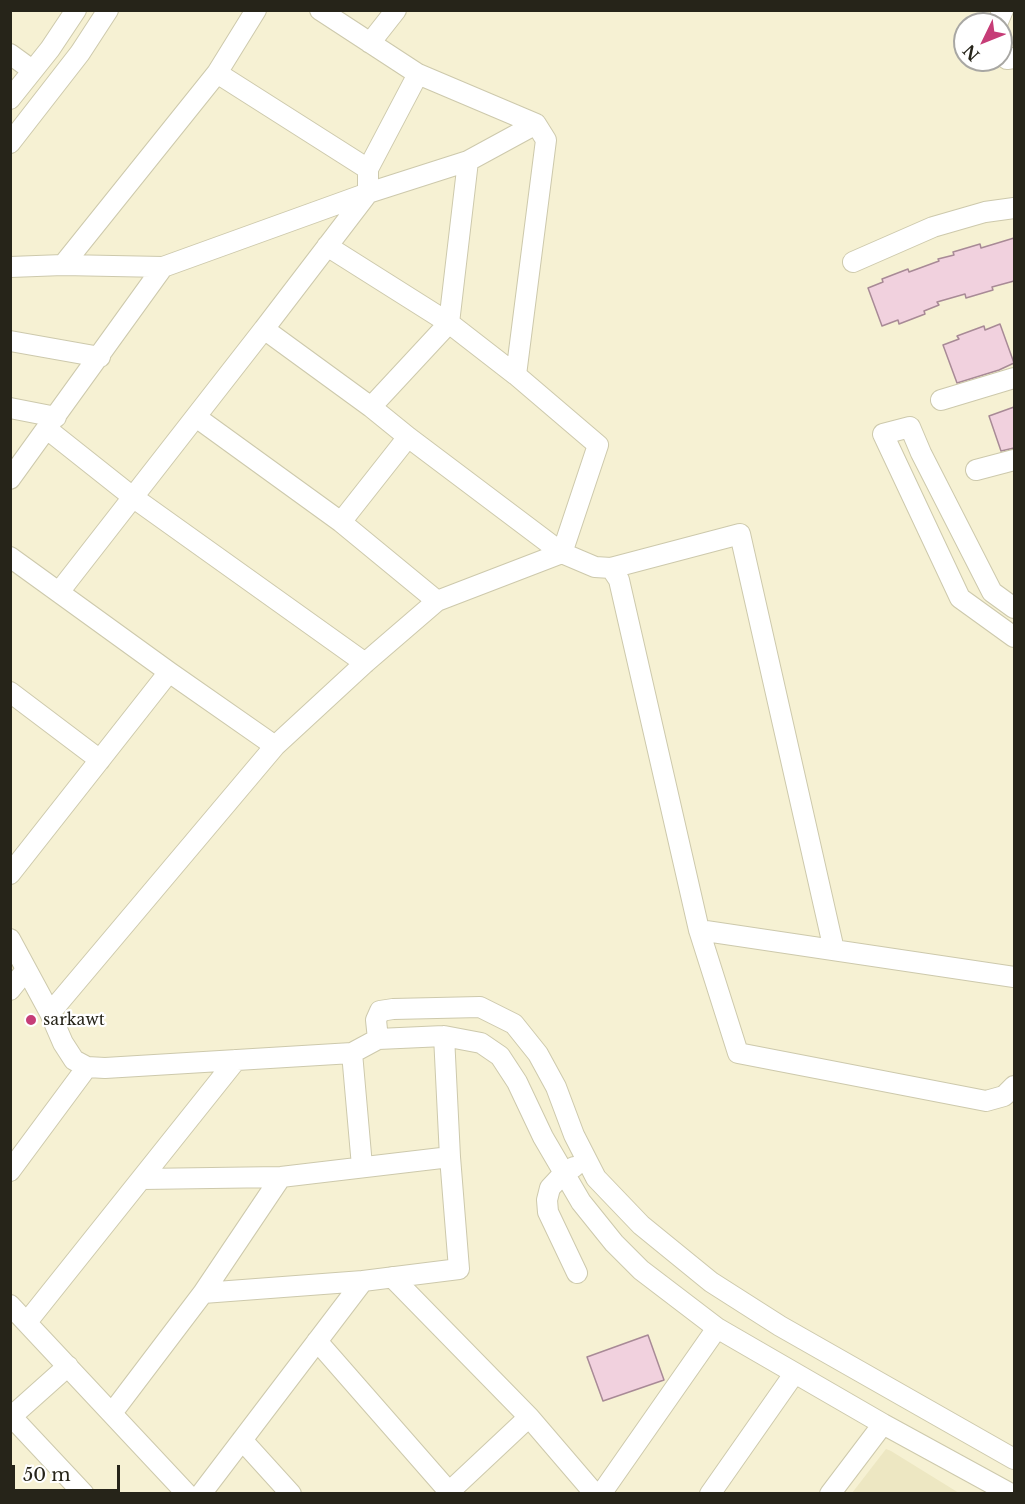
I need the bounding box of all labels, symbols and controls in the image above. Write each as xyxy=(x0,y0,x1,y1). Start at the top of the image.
north arrow xyxy=(953,12,1013,72)
text: N xyxy=(959,41,984,65)
place label: sarkawt xyxy=(43,1010,105,1030)
marker: sarkawt xyxy=(24,1013,38,1027)
scale bar xyxy=(15,1453,123,1491)
text: 50 m xyxy=(23,1464,71,1486)

